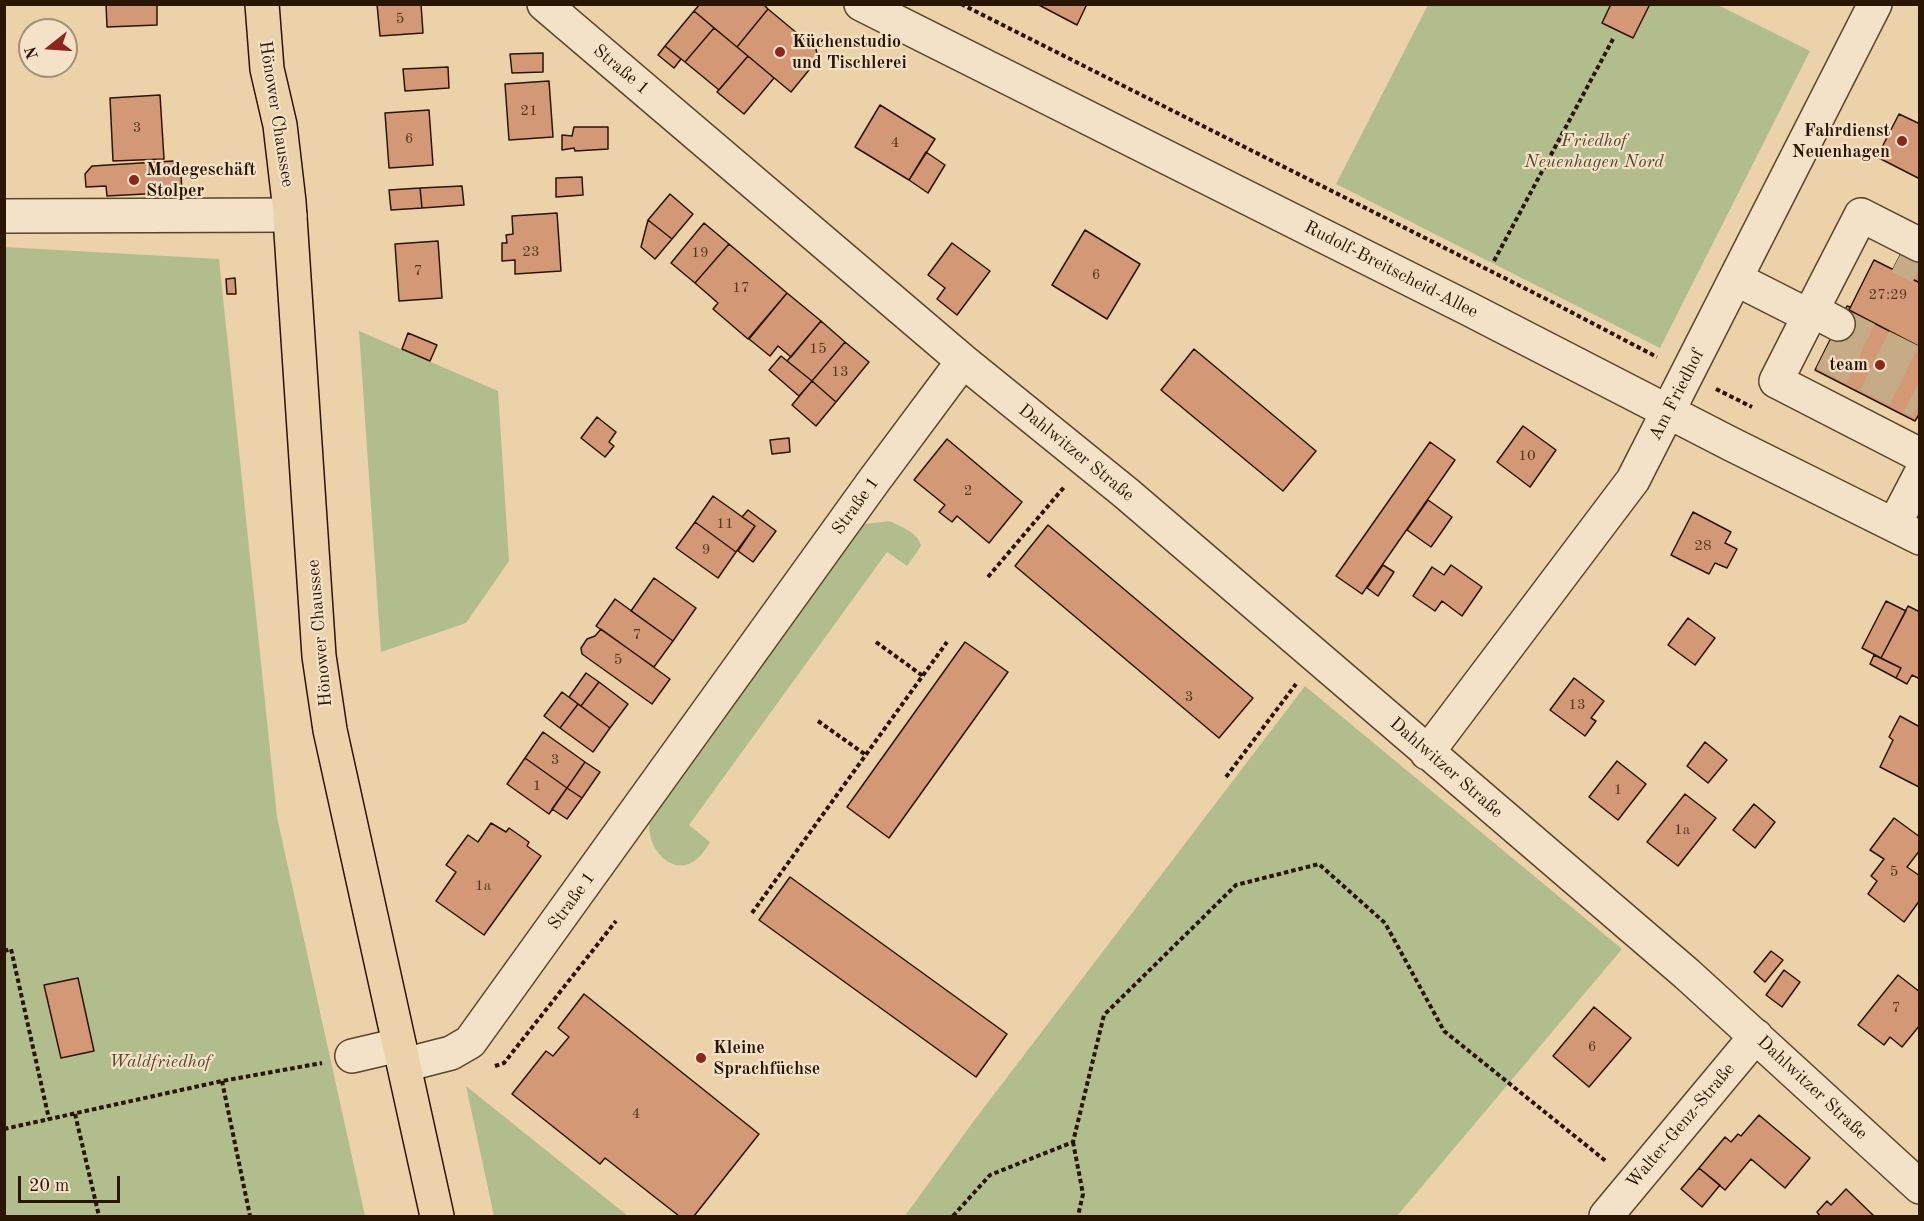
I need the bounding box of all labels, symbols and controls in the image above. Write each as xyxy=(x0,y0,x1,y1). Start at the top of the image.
house number: 5 xyxy=(396,10,404,28)
north arrow xyxy=(18,18,78,78)
place label: Küchenstudio und Tischlerei xyxy=(792,31,907,74)
street label: Hönower Chaussee xyxy=(254,39,298,189)
street label: Straße 1 xyxy=(588,40,654,100)
text: N xyxy=(23,44,42,61)
marker: Küchenstudio und Tischlerei xyxy=(773,45,787,59)
house number: 21 xyxy=(520,102,538,120)
house number: 3 xyxy=(133,119,141,137)
place label: Fahrdienst Neuenhagen xyxy=(1792,120,1890,162)
house number: 6 xyxy=(405,130,413,148)
park label: Friedhof Neuenhagen Nord xyxy=(1524,130,1664,172)
house number: 4 xyxy=(891,134,899,152)
marker: Fahrdienst Neuenhagen xyxy=(1895,134,1909,148)
place label: Modegeschäft Stolper xyxy=(146,159,256,201)
marker: Modegeschäft Stolper xyxy=(127,173,141,187)
street label: Rudolf-Breitscheid-Allee xyxy=(1300,217,1482,323)
house number: 23 xyxy=(522,243,540,261)
house number: 19 xyxy=(691,244,709,262)
house number: 7 xyxy=(414,262,422,280)
house number: 6 xyxy=(1092,266,1100,284)
house number: 17 xyxy=(732,279,750,297)
house number: 27:29 xyxy=(1869,286,1907,304)
house number: 15 xyxy=(809,340,827,358)
street label: Am Friedhof xyxy=(1645,346,1709,444)
place label: team xyxy=(1829,354,1868,376)
marker: team xyxy=(1873,358,1887,372)
house number: 13 xyxy=(831,363,849,381)
street label: Dahlwitzer Straße xyxy=(1014,400,1138,506)
house number: 10 xyxy=(1518,447,1536,465)
street label: Straße 1 xyxy=(828,473,884,539)
house number: 2 xyxy=(964,482,972,500)
house number: 11 xyxy=(716,515,734,533)
house number: 28 xyxy=(1694,537,1712,555)
house number: 9 xyxy=(702,541,710,559)
street label: Hönower Chaussee xyxy=(303,558,337,708)
house number: 7 xyxy=(633,626,641,644)
house number: 5 xyxy=(614,651,622,669)
house number: 3 xyxy=(1185,688,1193,706)
house number: 13 xyxy=(1568,696,1586,714)
street label: Dahlwitzer Straße xyxy=(1385,713,1507,823)
house number: 3 xyxy=(551,751,559,769)
house number: 1 xyxy=(533,777,541,795)
house number: 1 xyxy=(1614,781,1622,799)
house number: 1a xyxy=(1674,821,1690,839)
house number: 5 xyxy=(1890,863,1898,881)
street label: Straße 1 xyxy=(544,868,600,934)
house number: 1a xyxy=(475,877,491,895)
house number: 7 xyxy=(1892,999,1900,1017)
street label: Dahlwitzer Straße xyxy=(1752,1031,1872,1145)
place label: Kleine Sprachfüchse xyxy=(713,1037,820,1080)
house number: 6 xyxy=(1588,1038,1596,1056)
park label: Waldfriedhof xyxy=(109,1051,211,1073)
marker: Kleine Sprachfüchse xyxy=(694,1051,708,1065)
street label: Walter-Genz-Straße xyxy=(1622,1059,1740,1193)
house number: 4 xyxy=(632,1105,640,1123)
scale bar xyxy=(21,1164,123,1202)
text: 20 m xyxy=(29,1177,69,1195)

